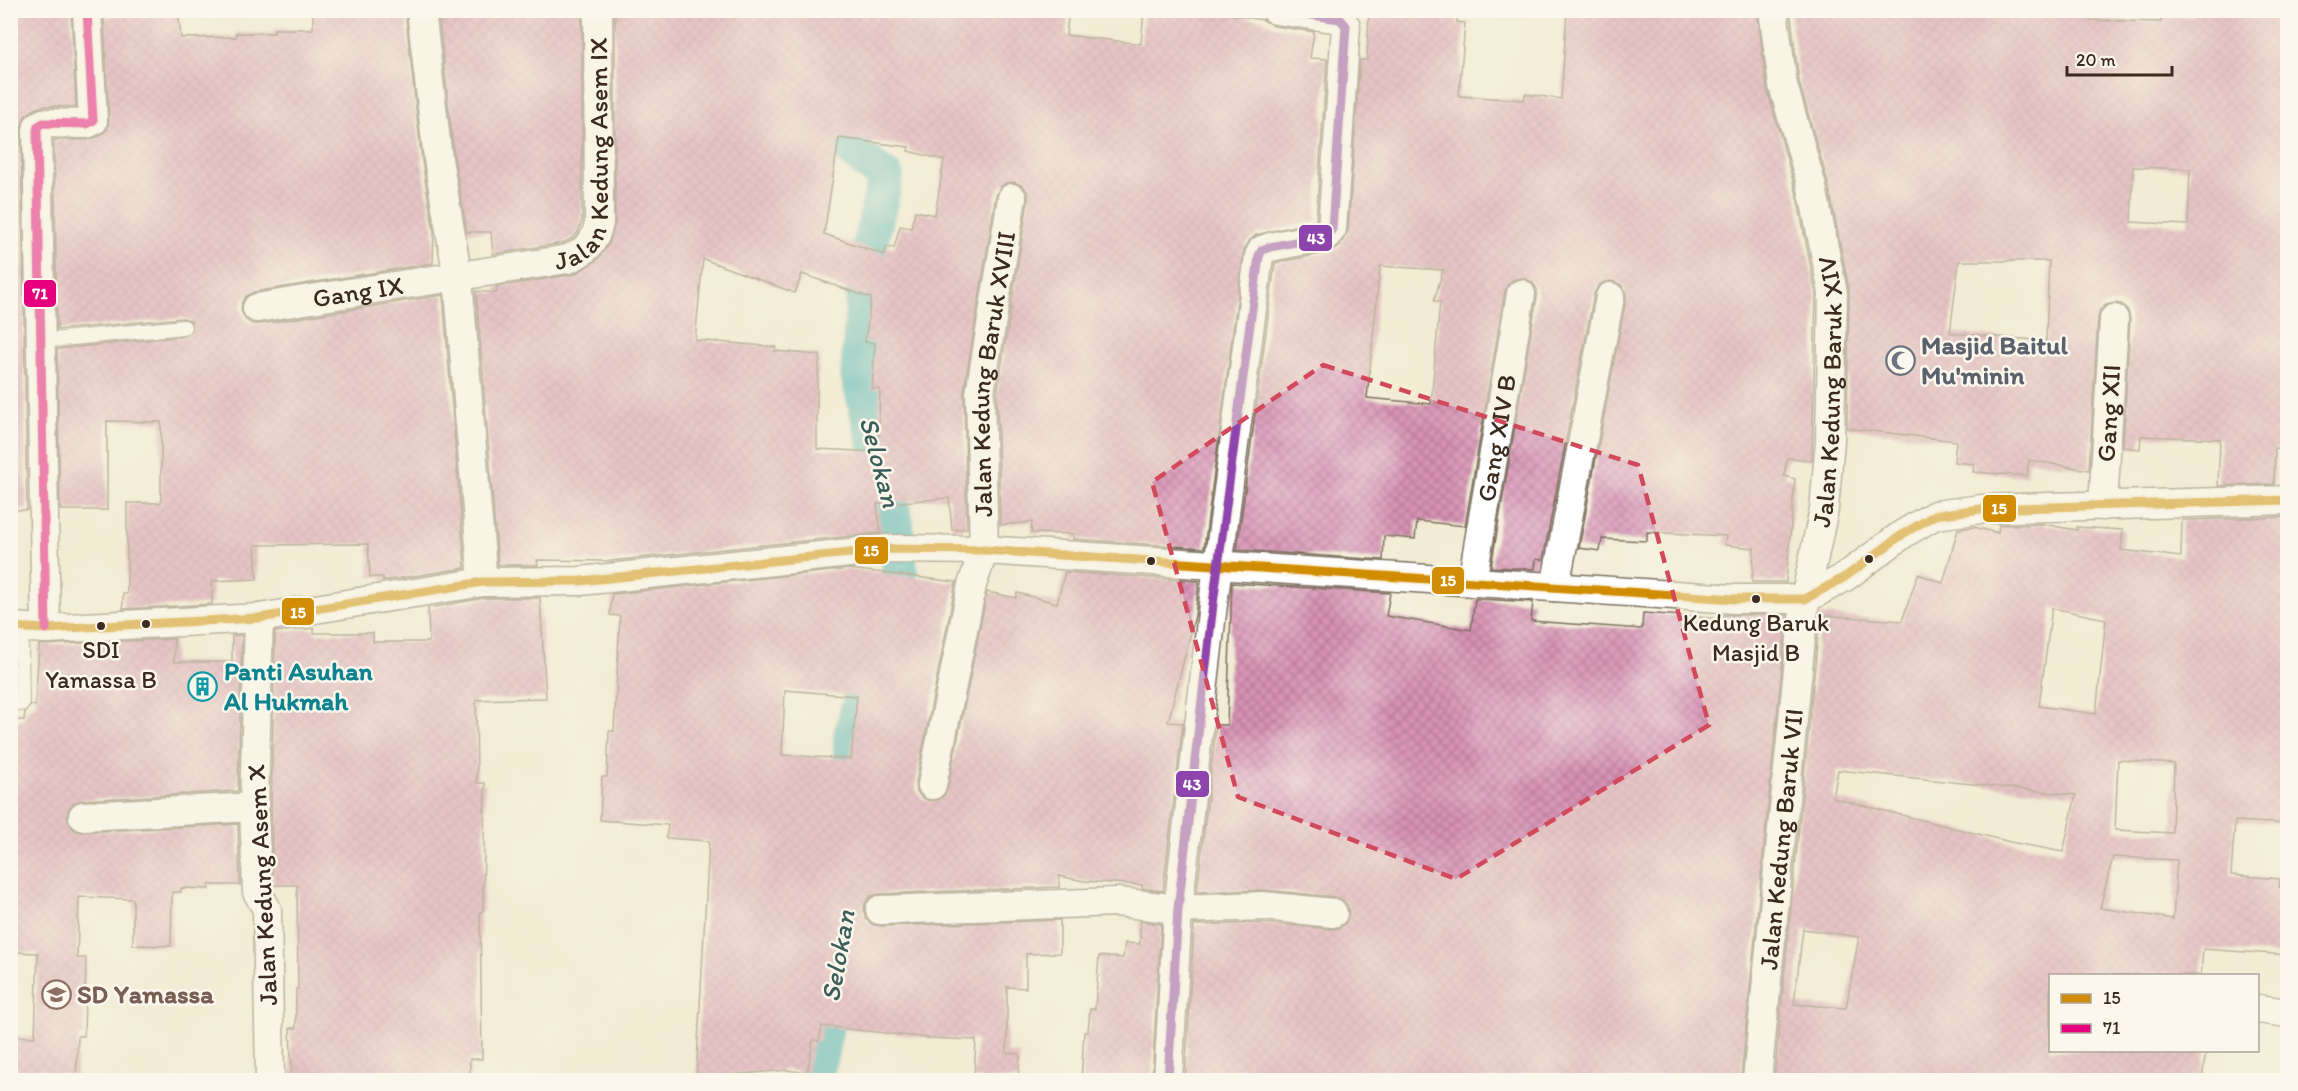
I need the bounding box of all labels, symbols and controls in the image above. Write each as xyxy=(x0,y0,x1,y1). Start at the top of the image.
street label: Jalan Kedung Asem IX xyxy=(552,37,615,277)
scale bar xyxy=(2067,39,2172,77)
text: 20 m xyxy=(2076,49,2116,71)
line badge: 43 xyxy=(1298,224,1333,252)
street label: Jalan Kedung Baruk XVIII xyxy=(964,229,1022,517)
text: 43 xyxy=(1307,229,1325,248)
street label: Jalan Kedung Baruk XIV xyxy=(1805,254,1849,530)
street label: Gang IX xyxy=(310,269,405,314)
line badge: 71 xyxy=(23,279,57,308)
text: 71 xyxy=(31,284,48,303)
place label: Masjid Baitul Mu'minin xyxy=(1921,329,2069,391)
mosque icon: Masjid Baitul Mu'minin xyxy=(1884,344,1916,376)
street label: Gang XII xyxy=(2090,363,2127,463)
street label: Gang XIV B xyxy=(1470,372,1523,504)
water label: Selokan xyxy=(853,413,909,511)
line badge: 15 xyxy=(1982,494,2017,523)
text: 15 xyxy=(1991,499,2008,518)
line badge: 15 xyxy=(854,536,889,565)
text: 15 xyxy=(863,541,880,560)
unlabelled marker xyxy=(1863,553,1875,565)
unlabelled marker xyxy=(1145,555,1157,567)
line badge: 15 xyxy=(1431,566,1465,595)
text: 15 xyxy=(1440,571,1457,590)
marker: Kedung Baruk Masjid B xyxy=(1750,593,1762,605)
line badge: 15 xyxy=(281,597,315,626)
text: 15 xyxy=(290,603,307,622)
place label: Kedung Baruk Masjid B xyxy=(1683,608,1829,667)
unlabelled marker xyxy=(140,618,152,630)
marker: SDI Yamassa B xyxy=(95,620,107,632)
place label: SDI Yamassa B xyxy=(45,635,157,694)
place label: Panti Asuhan Al Hukmah xyxy=(223,655,373,717)
building icon: Panti Asuhan Al Hukmah xyxy=(187,670,219,702)
street label: Jalan Kedung Baruk VII xyxy=(1752,707,1810,971)
street label: Jalan Kedung Asem X xyxy=(240,763,284,1006)
line badge: 43 xyxy=(1175,770,1210,798)
text: 43 xyxy=(1183,775,1201,794)
water label: Selokan xyxy=(813,907,862,1004)
legend xyxy=(2049,974,2259,1052)
school or university icon: SD Yamassa xyxy=(40,978,72,1010)
place label: SD Yamassa xyxy=(77,978,214,1010)
text: 15 xyxy=(2103,987,2121,1009)
text: 71 xyxy=(2103,1017,2120,1039)

